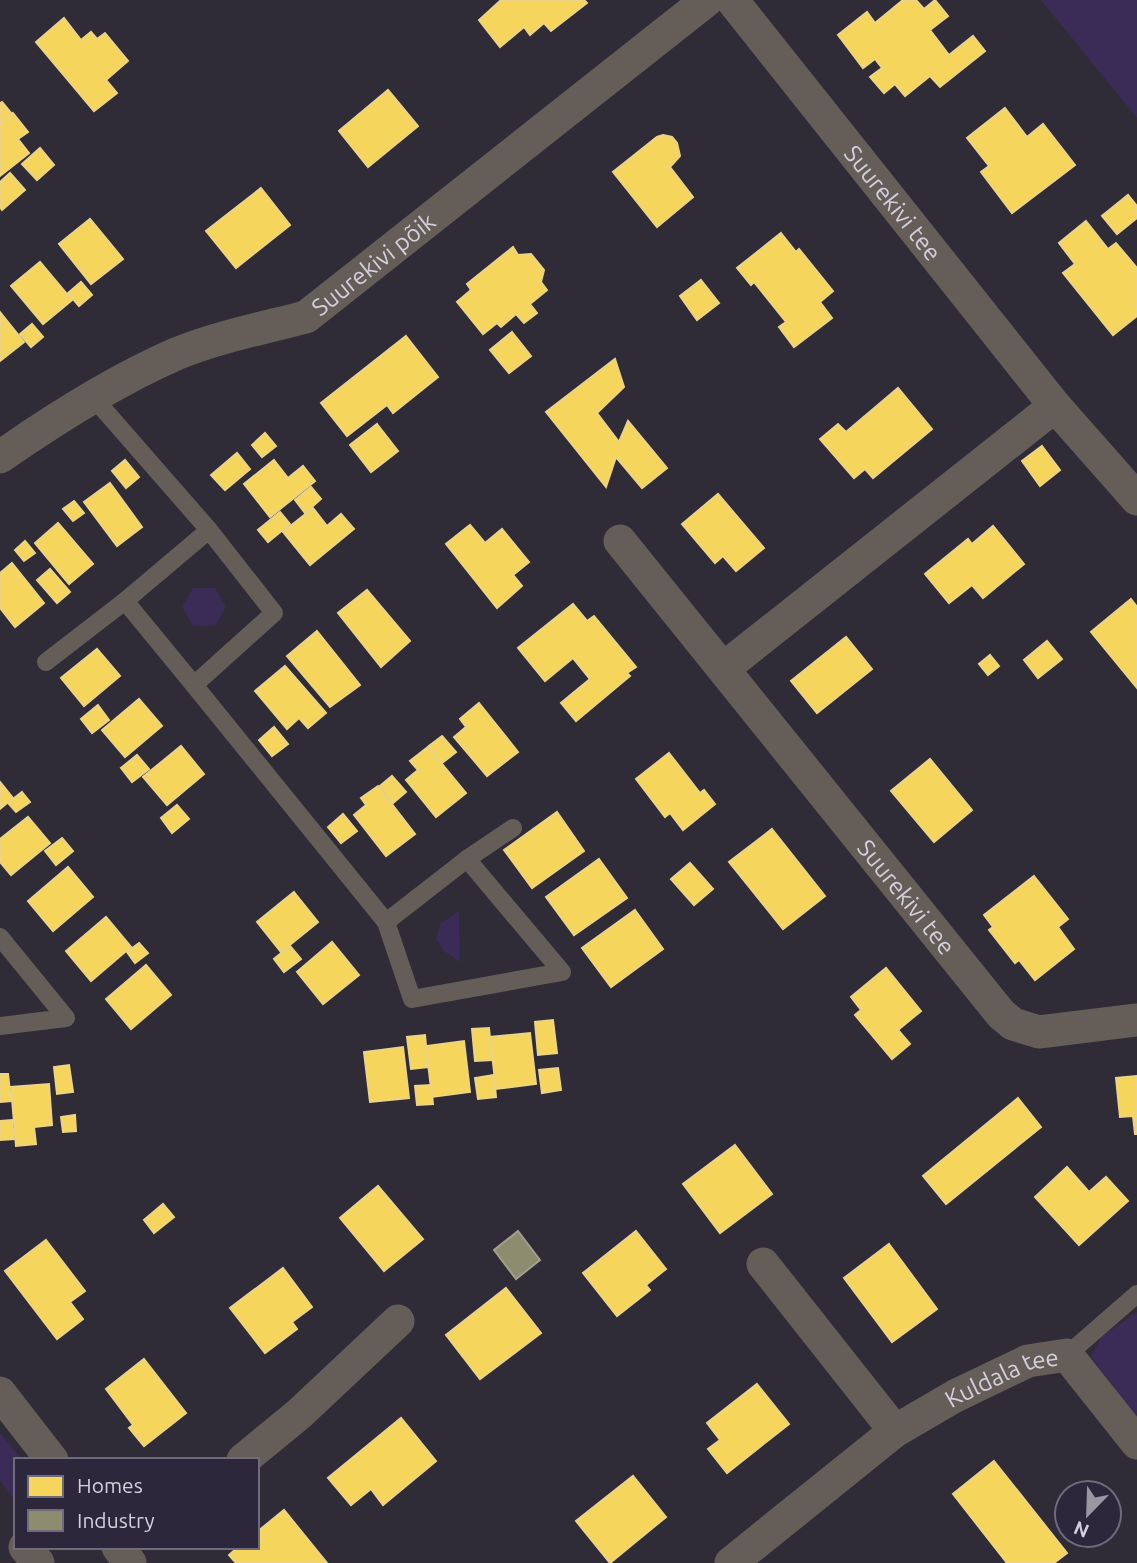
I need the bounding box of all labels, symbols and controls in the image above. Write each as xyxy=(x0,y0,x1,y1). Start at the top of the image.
street label: Suurekivi tee xyxy=(839,140,947,266)
street label: Suurekivi põik xyxy=(306,207,440,321)
street label: Suurekivi tee xyxy=(852,834,961,960)
street label: Kuldala tee xyxy=(940,1343,1060,1412)
legend xyxy=(14,1458,259,1549)
text: Homes xyxy=(77,1473,143,1497)
north arrow xyxy=(1053,1479,1123,1549)
text: Industry xyxy=(77,1508,155,1532)
text: N xyxy=(1071,1517,1092,1543)

